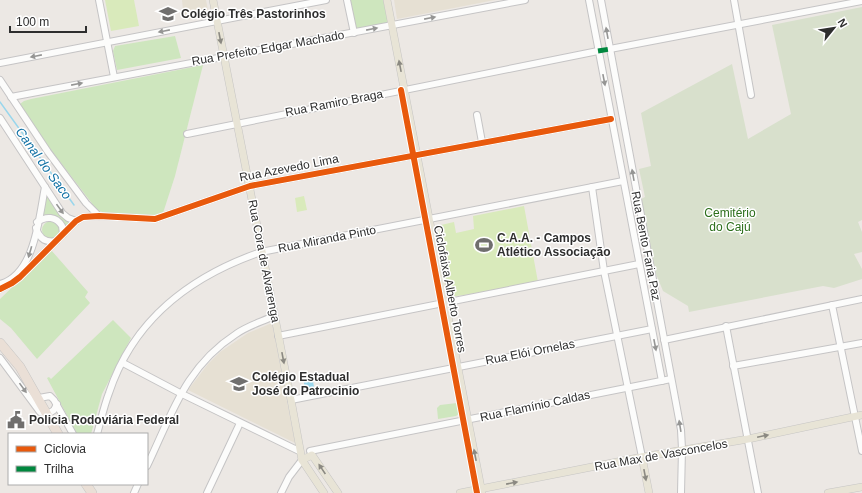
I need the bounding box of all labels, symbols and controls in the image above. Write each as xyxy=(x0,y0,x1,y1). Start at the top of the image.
school or university icon: Colégio Três Pastorinhos xyxy=(158,4,178,24)
place label: Colégio Três Pastorinhos xyxy=(181,7,326,21)
scale bar xyxy=(10,8,86,34)
north arrow xyxy=(814,8,854,48)
text: 100 m xyxy=(16,15,49,29)
one-way arrow xyxy=(424,15,436,21)
text: N xyxy=(835,17,850,29)
one-way arrow xyxy=(366,26,378,32)
one-way arrow xyxy=(604,27,610,39)
street label: Rua Prefeito Edgar Machado xyxy=(191,28,346,68)
one-way arrow xyxy=(158,29,170,35)
one-way arrow xyxy=(217,32,223,44)
one-way arrow xyxy=(30,53,43,59)
one-way arrow xyxy=(396,60,402,72)
one-way arrow xyxy=(601,74,607,86)
one-way arrow xyxy=(70,81,83,87)
street label: Rua Ramiro Braga xyxy=(284,87,384,119)
water label: Canal do Saco xyxy=(12,124,75,202)
street label: Rua Azevedo Lima xyxy=(238,151,340,184)
one-way arrow xyxy=(630,168,636,181)
street label: Rua Bento Faria Paz xyxy=(628,190,664,302)
street label: Rua Cora de Alvarenga xyxy=(245,198,283,324)
one-way arrow xyxy=(56,204,64,215)
park label: Cemitério do Cajú xyxy=(704,206,756,234)
street label: Rua Miranda Pinto xyxy=(277,223,377,255)
street label: Ciclofaixa Alberto Torres xyxy=(431,224,469,354)
place label: C.A.A. - Campos Atlético Associação xyxy=(497,231,611,259)
sports icon: C.A.A. - Campos Atlético Associação xyxy=(474,235,494,255)
one-way arrow xyxy=(27,246,33,258)
street label: Rua Elói Ornelas xyxy=(484,336,576,368)
one-way arrow xyxy=(653,339,659,351)
one-way arrow xyxy=(280,352,286,364)
place label: Colégio Estadual José do Patrocinio xyxy=(252,370,359,398)
school or university icon: Colégio Estadual José do Patrocinio xyxy=(229,374,249,394)
one-way arrow xyxy=(19,382,27,393)
street label: Rua Flamínio Caldas xyxy=(479,388,591,424)
public building icon: Policia Rodoviária Federal xyxy=(6,410,26,430)
place label: Policia Rodoviária Federal xyxy=(29,413,179,427)
one-way arrow xyxy=(677,420,683,432)
legend xyxy=(8,433,148,485)
one-way arrow xyxy=(757,433,769,439)
street label: Rua Max de Vasconcelos xyxy=(593,436,729,474)
text: Ciclovia xyxy=(44,442,86,456)
one-way arrow xyxy=(472,449,478,461)
text: Trilha xyxy=(44,462,74,476)
one-way arrow xyxy=(318,464,326,474)
one-way arrow xyxy=(643,469,649,481)
one-way arrow xyxy=(506,480,519,486)

